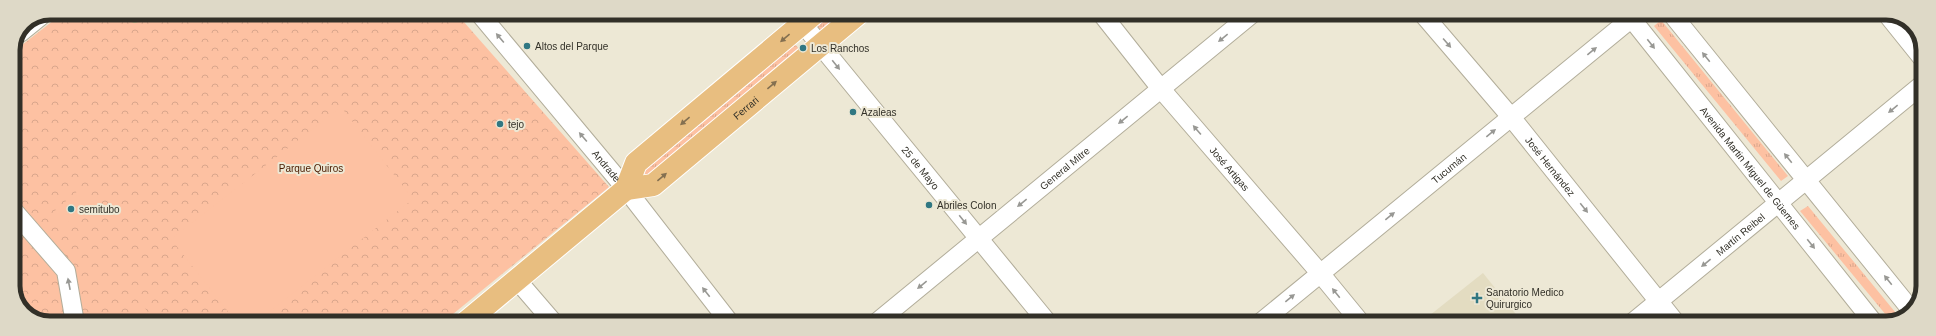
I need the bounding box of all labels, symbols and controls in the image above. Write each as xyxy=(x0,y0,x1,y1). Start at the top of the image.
one-way arrow xyxy=(496,32,505,43)
one-way arrow xyxy=(779,34,790,43)
one-way arrow xyxy=(1218,34,1229,42)
one-way arrow xyxy=(1443,38,1452,48)
one-way arrow xyxy=(1647,38,1656,49)
marker: Altos del Parque xyxy=(522,41,532,51)
place label: Altos del Parque xyxy=(535,41,609,52)
marker: Los Ranchos xyxy=(798,43,808,53)
place label: Los Ranchos xyxy=(811,43,869,54)
one-way arrow xyxy=(1586,47,1597,55)
one-way arrow xyxy=(1702,51,1711,62)
one-way arrow xyxy=(832,59,841,70)
one-way arrow xyxy=(767,80,778,89)
street label: Ferrari xyxy=(731,94,761,121)
street label: Avenida Martin Miguel de Güemes xyxy=(1698,104,1802,231)
one-way arrow xyxy=(1887,105,1898,114)
marker: Azaleas xyxy=(848,107,858,117)
place label: Azaleas xyxy=(861,107,897,118)
one-way arrow xyxy=(1117,116,1128,125)
one-way arrow xyxy=(679,117,690,126)
marker: tejo xyxy=(495,119,505,129)
place label: tejo xyxy=(508,119,525,130)
one-way arrow xyxy=(1192,125,1201,136)
one-way arrow xyxy=(1485,129,1496,138)
one-way arrow xyxy=(579,132,588,143)
street label: José Hernández xyxy=(1523,134,1578,198)
street label: 25 de Mayo xyxy=(900,144,942,192)
street label: General Mitre xyxy=(1038,144,1092,192)
street label: José Artigas xyxy=(1208,144,1252,193)
street label: Andrade xyxy=(590,148,623,184)
street label: Tucumán xyxy=(1429,151,1468,186)
one-way arrow xyxy=(1783,152,1792,163)
park label: Parque Quiros xyxy=(279,163,343,174)
one-way arrow xyxy=(657,173,668,182)
one-way arrow xyxy=(1017,198,1028,207)
marker: Abriles Colon xyxy=(924,200,934,210)
place label: Abriles Colon xyxy=(937,200,996,211)
one-way arrow xyxy=(1579,202,1588,213)
marker: semitubo xyxy=(66,204,76,214)
place label: semitubo xyxy=(79,204,120,215)
one-way arrow xyxy=(1385,211,1396,220)
street label: Martín Reibel xyxy=(1714,211,1767,257)
one-way arrow xyxy=(958,214,967,225)
one-way arrow xyxy=(1806,239,1815,250)
one-way arrow xyxy=(1700,259,1711,267)
one-way arrow xyxy=(1883,275,1892,286)
one-way arrow xyxy=(66,278,72,290)
one-way arrow xyxy=(916,281,927,290)
one-way arrow xyxy=(702,286,710,297)
one-way arrow xyxy=(1332,287,1340,298)
place label: Sanatorio Medico Quirurgico xyxy=(1486,287,1564,310)
marker: Sanatorio Medico Quirurgico xyxy=(1471,292,1483,304)
one-way arrow xyxy=(1284,294,1295,303)

